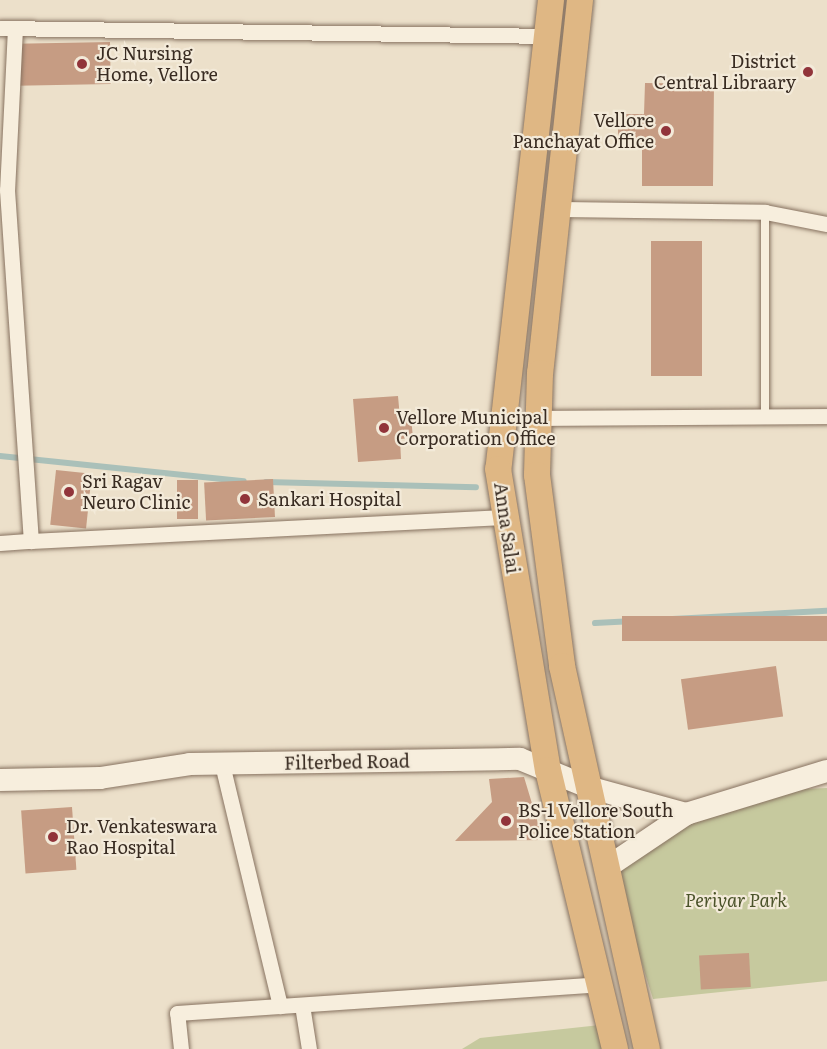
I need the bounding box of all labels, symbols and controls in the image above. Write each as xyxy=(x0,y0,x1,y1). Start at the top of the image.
place label: JC Nursing Home, Vellore xyxy=(96,43,218,86)
place label: District Central Libraary xyxy=(654,51,796,94)
marker: JC Nursing Home, Vellore xyxy=(73,55,91,73)
marker: District Central Libraary xyxy=(801,65,815,79)
place label: Vellore Panchayat Office xyxy=(512,110,654,152)
marker: Vellore Panchayat Office xyxy=(659,124,673,138)
place label: Vellore Municipal Corporation Office xyxy=(396,407,556,450)
marker: Vellore Municipal Corporation Office xyxy=(377,421,391,435)
place label: Sri Ragav Neuro Clinic xyxy=(82,471,191,514)
street label: Anna Salai xyxy=(490,481,524,575)
marker: Sri Ragav Neuro Clinic xyxy=(60,483,78,501)
place label: Sankari Hospital xyxy=(258,488,401,510)
marker: Sankari Hospital xyxy=(236,490,254,508)
street label: Filterbed Road xyxy=(284,750,410,774)
place label: BS-1 Vellore South Police Station xyxy=(518,800,673,842)
marker: BS-1 Vellore South Police Station xyxy=(499,814,513,828)
place label: Dr. Venkateswara Rao Hospital xyxy=(66,816,217,858)
marker: Dr. Venkateswara Rao Hospital xyxy=(44,828,62,846)
park label: Periyar Park xyxy=(685,889,787,911)

